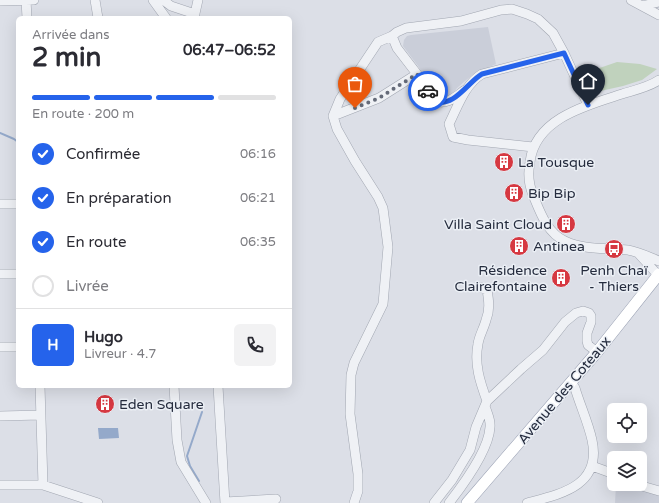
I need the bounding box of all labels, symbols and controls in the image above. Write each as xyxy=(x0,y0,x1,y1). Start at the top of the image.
text: Arrivée dans xyxy=(32,27,109,43)
text: 06:47–06:52 xyxy=(183,41,276,59)
text: 2 min xyxy=(32,42,101,73)
pin xyxy=(571,64,605,105)
pin xyxy=(338,67,372,108)
icon: home xyxy=(577,70,599,92)
courier xyxy=(408,71,448,111)
icon: bag xyxy=(344,73,366,95)
icon: car xyxy=(417,80,439,102)
text: En route · 200 m xyxy=(32,106,134,122)
icon: check xyxy=(32,143,54,165)
text: Confirmée xyxy=(66,145,140,163)
text: 06:16 xyxy=(240,146,276,162)
building icon: La Tousque xyxy=(493,151,515,173)
place label: La Tousque xyxy=(518,154,594,171)
building icon: Bip Bip xyxy=(503,182,525,204)
place label: Bip Bip xyxy=(528,185,576,202)
icon: check xyxy=(32,187,54,209)
text: En préparation xyxy=(66,189,172,207)
text: 06:21 xyxy=(240,190,276,206)
building icon: Villa Saint Cloud xyxy=(555,213,577,235)
place label: Villa Saint Cloud xyxy=(444,216,552,233)
icon: check xyxy=(32,231,54,253)
text: En route xyxy=(66,233,126,251)
text: 06:35 xyxy=(240,234,276,250)
building icon: Antinea xyxy=(508,235,530,257)
place label: Antinea xyxy=(533,238,585,255)
bus stop icon: Penh Chaï - Thiers xyxy=(603,238,625,260)
place label: Résidence Clairefontaine xyxy=(454,262,547,295)
place label: Penh Chaï - Thiers xyxy=(580,262,648,295)
building icon: Résidence Clairefontaine xyxy=(550,267,572,289)
text: Livrée xyxy=(66,277,109,295)
button: phone xyxy=(234,324,276,366)
text: Hugo xyxy=(84,328,123,346)
street label: Avenue des Coteaux xyxy=(514,333,615,448)
text: H xyxy=(47,336,59,354)
text: Livreur · 4.7 xyxy=(84,346,156,362)
building icon: Eden Square xyxy=(94,393,116,415)
place label: Eden Square xyxy=(119,396,204,413)
map controls xyxy=(607,403,647,491)
button: locate xyxy=(607,403,647,443)
button: layers xyxy=(607,451,647,491)

